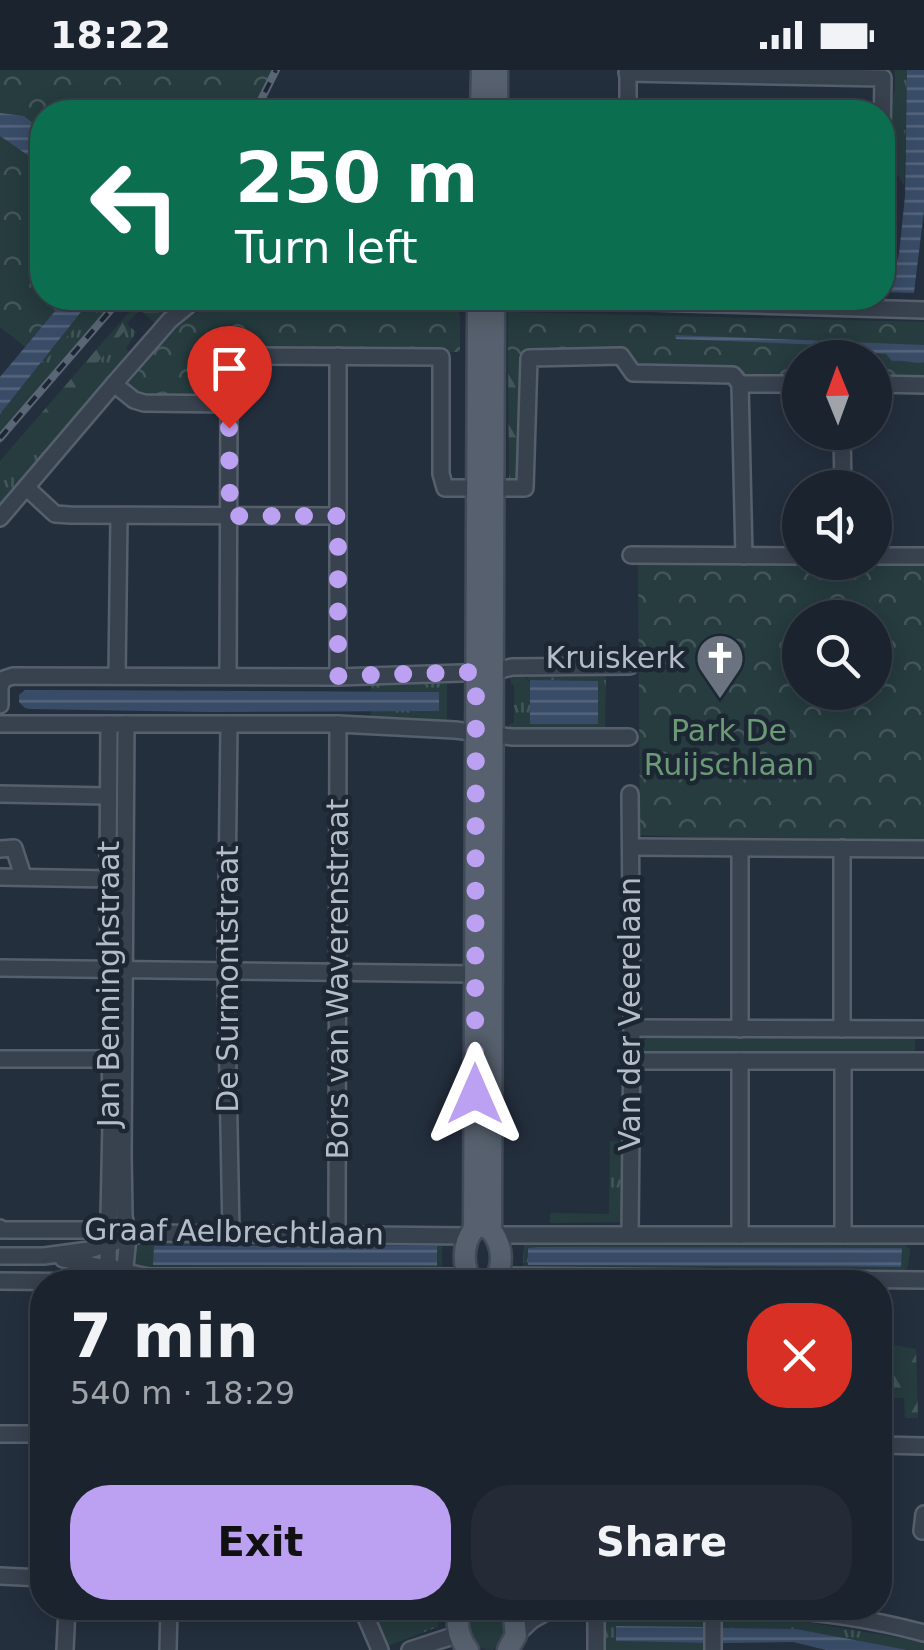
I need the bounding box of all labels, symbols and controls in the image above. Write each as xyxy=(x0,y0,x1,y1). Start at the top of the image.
text: 18:22 xyxy=(50,13,171,57)
text: 250 m xyxy=(235,137,478,219)
icon: left xyxy=(70,140,200,270)
text: Turn left xyxy=(235,221,418,274)
pin xyxy=(187,326,272,429)
north arrow xyxy=(782,340,892,450)
map controls xyxy=(782,340,892,710)
icon: arrive xyxy=(202,341,257,396)
button: sound xyxy=(782,470,892,580)
button: search xyxy=(782,600,892,710)
church icon: Kruiskerk xyxy=(694,632,746,700)
place label: Kruiskerk xyxy=(546,640,686,675)
park label: Park De Ruijschlaan xyxy=(644,713,814,782)
street label: Bors van Waverenstraat xyxy=(320,798,355,1159)
street label: Jan Benninghstraat xyxy=(91,841,126,1129)
street label: De Surmontstraat xyxy=(210,845,245,1113)
street label: Van der Veerelaan xyxy=(612,877,647,1151)
position arrow xyxy=(423,1042,527,1146)
street label: Graaf Aelbrechtlaan xyxy=(84,1211,384,1252)
text: 7 min xyxy=(70,1301,258,1371)
button: close xyxy=(747,1303,852,1408)
text: 540 m · 18:29 xyxy=(70,1374,295,1412)
button: Exit xyxy=(70,1485,451,1600)
button: Share xyxy=(471,1485,852,1600)

